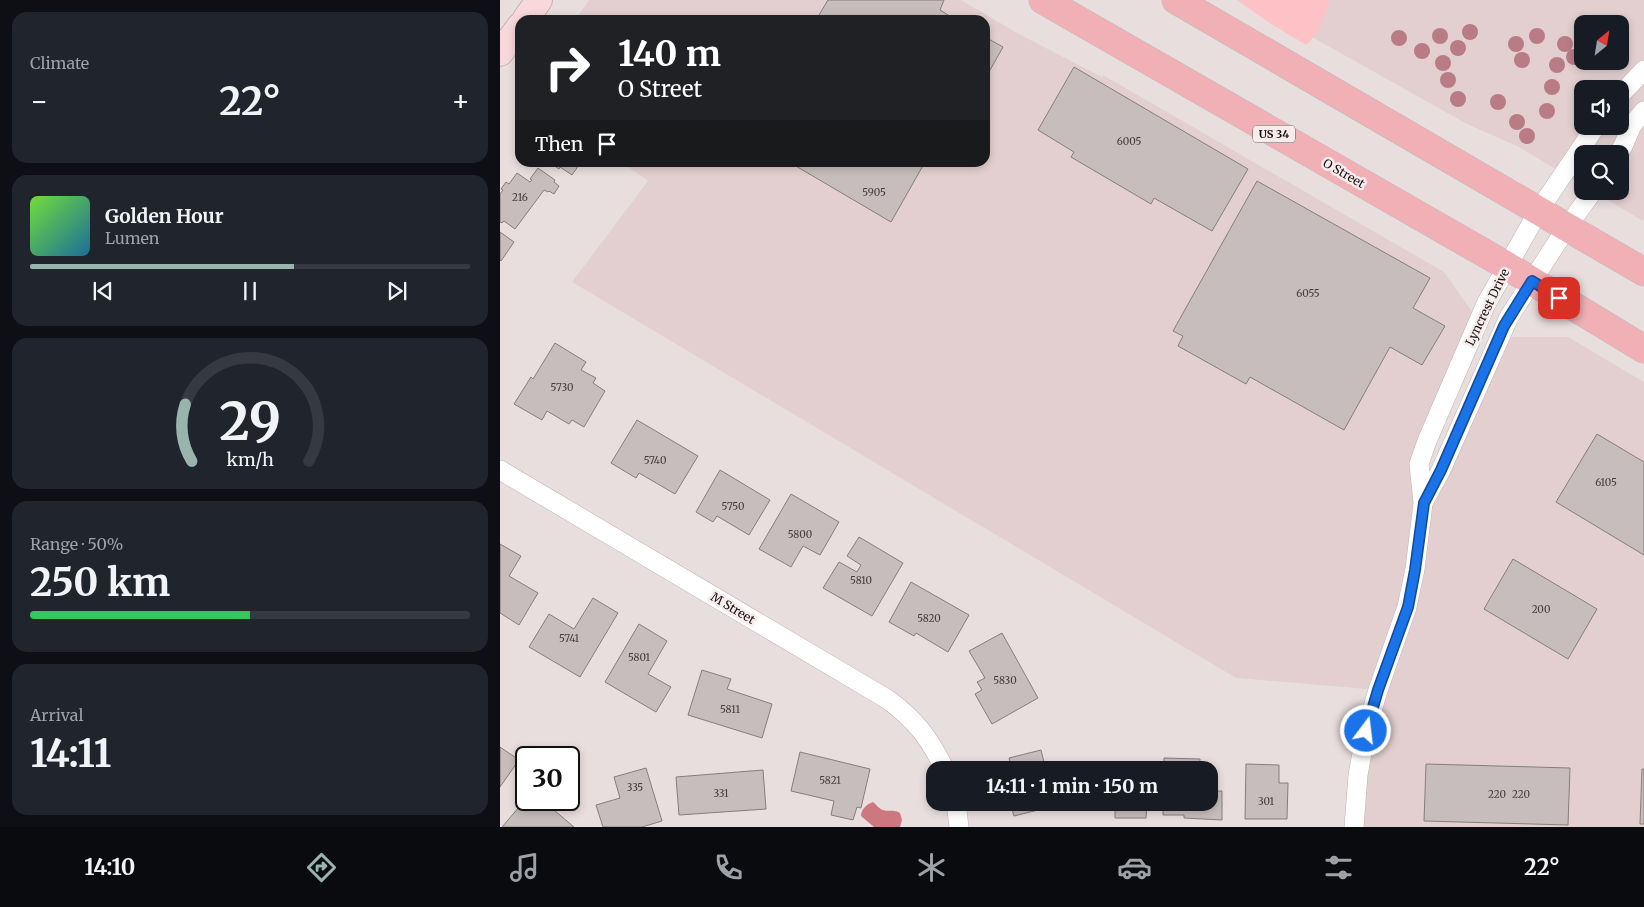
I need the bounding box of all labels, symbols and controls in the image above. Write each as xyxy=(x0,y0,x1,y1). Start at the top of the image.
north arrow xyxy=(1574,15,1629,70)
map controls xyxy=(1574,15,1629,200)
text: 140 m xyxy=(618,32,721,76)
icon: right xyxy=(535,35,600,100)
text: Climate xyxy=(30,53,89,73)
text: O Street xyxy=(618,75,702,103)
text: 22° xyxy=(219,78,281,125)
button: sound xyxy=(1574,80,1629,135)
text: − xyxy=(30,83,49,119)
text: + xyxy=(451,83,470,119)
road number: US 34 xyxy=(1253,126,1295,142)
icon: arrive xyxy=(593,130,621,158)
text: Then xyxy=(535,132,583,156)
house number: 6005 xyxy=(1117,135,1141,148)
button: search xyxy=(1574,145,1629,200)
street label: O Street xyxy=(1320,155,1368,191)
house number: 5905 xyxy=(862,186,886,199)
house number: 216 xyxy=(512,191,528,204)
text: Golden Hour xyxy=(105,204,224,228)
text: Lumen xyxy=(105,228,159,248)
street label: Lyncrest Drive xyxy=(1462,266,1512,348)
icon: previous xyxy=(89,277,117,305)
icon: pause xyxy=(236,277,264,305)
icon: next xyxy=(383,277,411,305)
pin xyxy=(1538,277,1580,319)
icon: arrive xyxy=(1545,284,1573,312)
house number: 6055 xyxy=(1296,287,1320,300)
house number: 5730 xyxy=(551,381,574,394)
text: 29 xyxy=(219,389,281,454)
text: km/h xyxy=(226,448,274,471)
house number: 5740 xyxy=(644,454,666,467)
house number: 6105 xyxy=(1595,476,1617,489)
house number: 5750 xyxy=(722,500,744,513)
house number: 5800 xyxy=(788,528,812,541)
text: Range · 50% xyxy=(30,534,123,554)
text: 250 km xyxy=(30,559,170,606)
house number: 5810 xyxy=(850,574,872,587)
street label: M Street xyxy=(708,589,758,627)
house number: 200 xyxy=(1532,603,1550,616)
house number: 5820 xyxy=(917,612,941,625)
house number: 5741 xyxy=(559,632,580,645)
house number: 5801 xyxy=(628,651,651,664)
house number: 5830 xyxy=(993,674,1017,687)
house number: 5811 xyxy=(720,703,740,716)
position arrow xyxy=(1339,704,1391,756)
text: Arrival xyxy=(30,705,83,725)
text: 14:11 xyxy=(30,730,111,777)
speed limit sign: 30 xyxy=(515,746,580,811)
house number: 5821 xyxy=(819,774,841,787)
text: 14:11 · 1 min · 150 m xyxy=(986,774,1158,798)
house number: 335 xyxy=(627,781,643,794)
house number: 331 xyxy=(713,787,729,800)
house number: 220 xyxy=(1488,788,1506,801)
house number: 220 xyxy=(1512,788,1530,801)
house number: 301 xyxy=(1258,795,1275,808)
icon: directions xyxy=(304,850,339,885)
icon: music xyxy=(507,850,542,885)
icon: phone xyxy=(711,850,746,885)
icon: climate xyxy=(914,850,949,885)
icon: car xyxy=(1117,850,1152,885)
icon: filters xyxy=(1321,850,1356,885)
text: 14:10 xyxy=(84,853,135,881)
text: 22° xyxy=(1524,853,1560,881)

